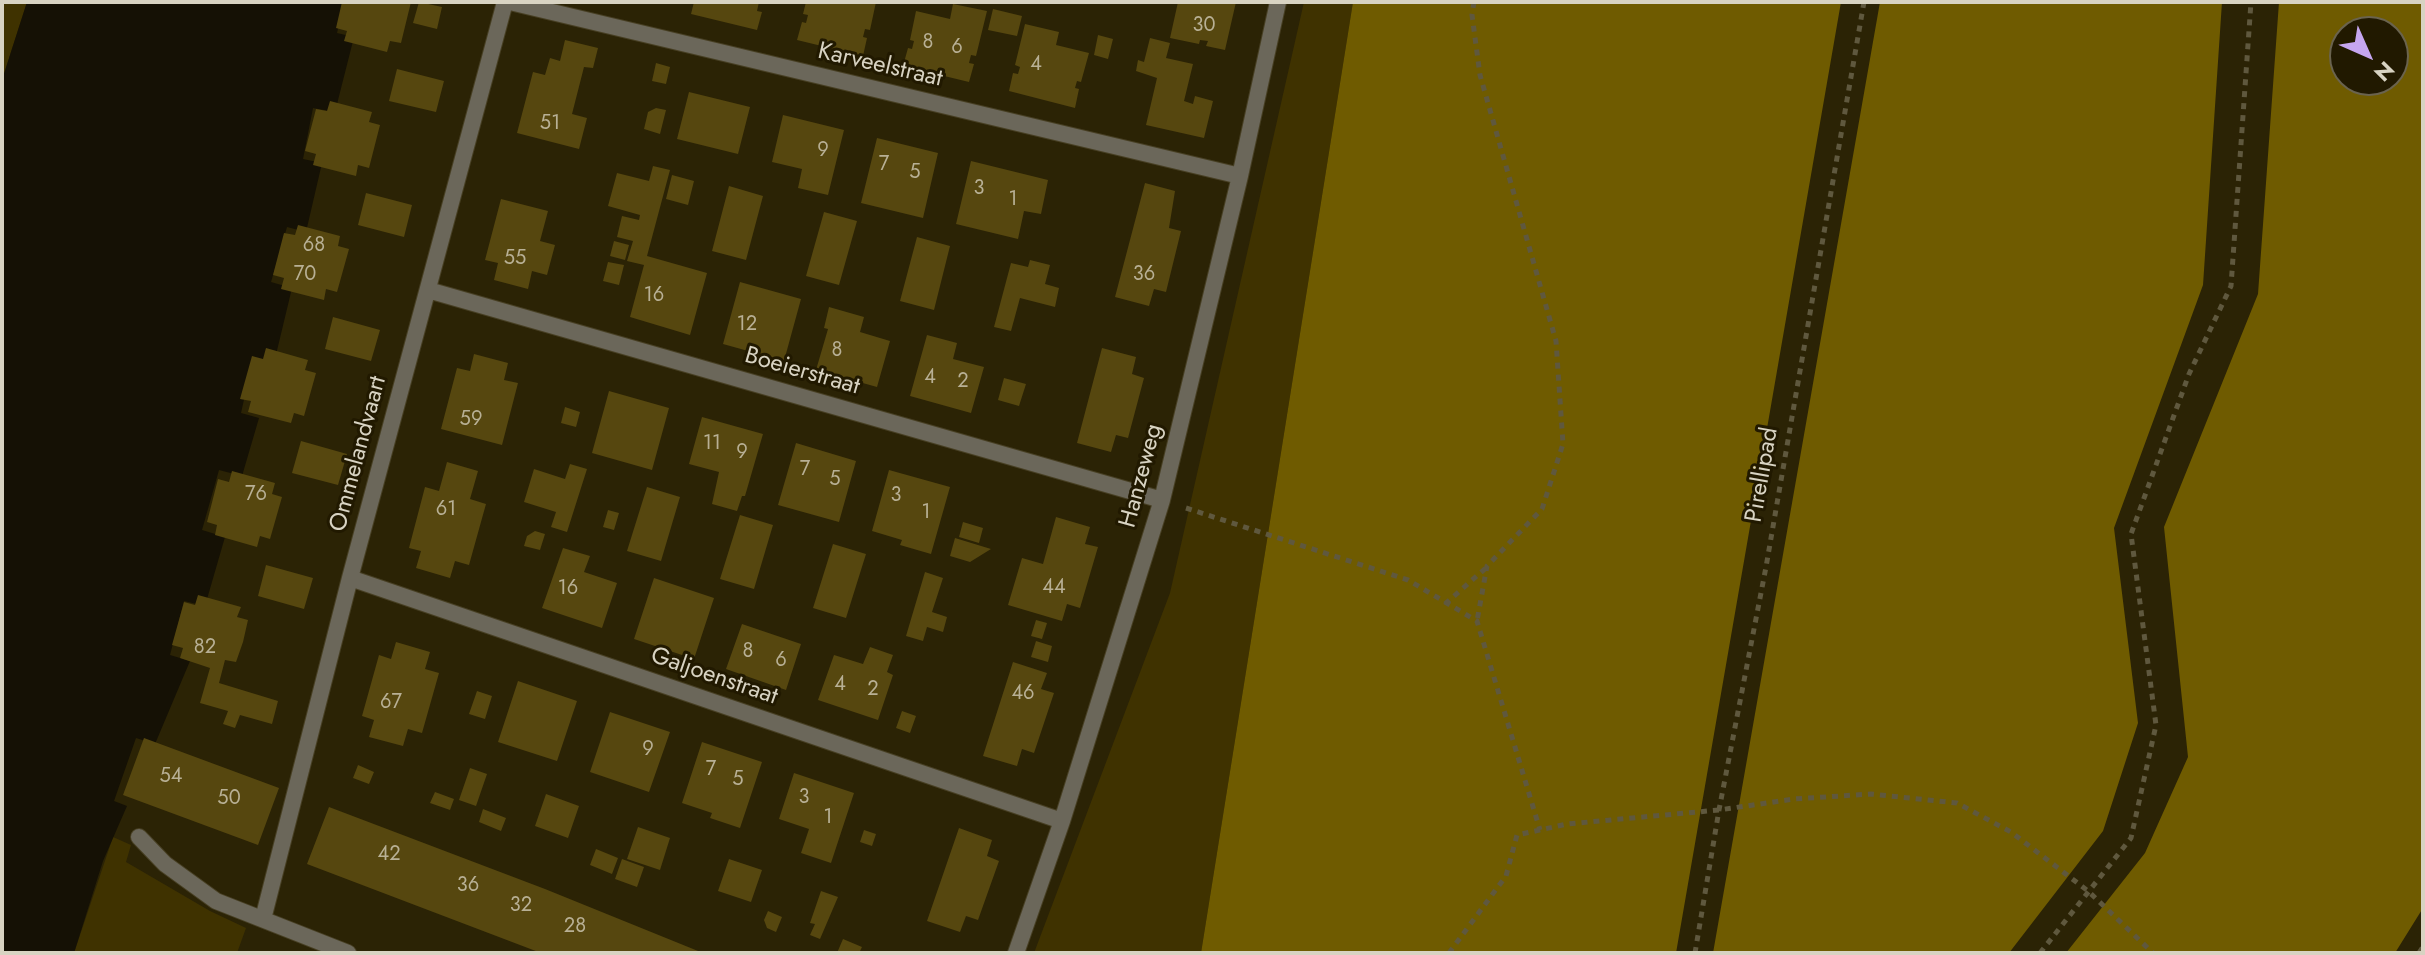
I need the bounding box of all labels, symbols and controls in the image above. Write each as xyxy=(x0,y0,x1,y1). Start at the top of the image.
house number: 30 xyxy=(1193,14,1215,38)
north arrow xyxy=(2329,16,2409,96)
house number: 8 xyxy=(923,31,933,55)
house number: 6 xyxy=(951,36,963,60)
street label: Karveelstraat xyxy=(815,38,945,94)
house number: 4 xyxy=(1030,53,1042,77)
text: N xyxy=(2367,54,2402,89)
house number: 51 xyxy=(540,112,560,136)
house number: 9 xyxy=(817,139,829,163)
house number: 7 xyxy=(879,153,889,177)
house number: 5 xyxy=(909,161,921,185)
house number: 3 xyxy=(974,177,984,201)
house number: 1 xyxy=(1009,188,1017,212)
house number: 68 xyxy=(303,234,325,258)
house number: 55 xyxy=(504,247,526,271)
house number: 70 xyxy=(294,263,316,287)
house number: 36 xyxy=(1133,263,1155,287)
house number: 16 xyxy=(644,284,664,308)
house number: 12 xyxy=(737,313,757,337)
house number: 8 xyxy=(832,339,842,363)
street label: Boeierstraat xyxy=(741,342,863,402)
house number: 4 xyxy=(924,366,936,390)
house number: 2 xyxy=(957,370,969,394)
street label: Ommelandvaart xyxy=(324,373,394,535)
house number: 59 xyxy=(460,408,482,432)
street label: Hanzeweg xyxy=(1114,421,1170,531)
street label: Pirellipad xyxy=(1741,425,1785,525)
house number: 11 xyxy=(703,432,721,456)
house number: 9 xyxy=(736,441,748,465)
house number: 7 xyxy=(800,458,810,482)
house number: 5 xyxy=(829,468,841,492)
house number: 76 xyxy=(245,483,267,507)
house number: 3 xyxy=(891,484,901,508)
house number: 61 xyxy=(436,498,456,522)
house number: 1 xyxy=(922,501,930,525)
house number: 44 xyxy=(1042,576,1066,600)
house number: 16 xyxy=(558,577,578,601)
house number: 82 xyxy=(194,636,216,660)
house number: 8 xyxy=(743,640,753,664)
street label: Galjoenstraat xyxy=(647,642,781,712)
house number: 6 xyxy=(775,649,787,673)
house number: 4 xyxy=(834,673,846,697)
house number: 2 xyxy=(867,678,879,702)
house number: 46 xyxy=(1011,682,1035,706)
house number: 67 xyxy=(380,691,402,715)
house number: 9 xyxy=(642,738,654,762)
house number: 7 xyxy=(706,758,716,782)
house number: 54 xyxy=(160,765,182,789)
house number: 5 xyxy=(732,768,744,792)
house number: 3 xyxy=(799,786,809,810)
house number: 50 xyxy=(217,787,241,811)
house number: 1 xyxy=(824,806,832,830)
house number: 42 xyxy=(377,843,401,867)
house number: 36 xyxy=(457,874,479,898)
house number: 32 xyxy=(510,894,532,918)
house number: 28 xyxy=(564,915,586,939)

